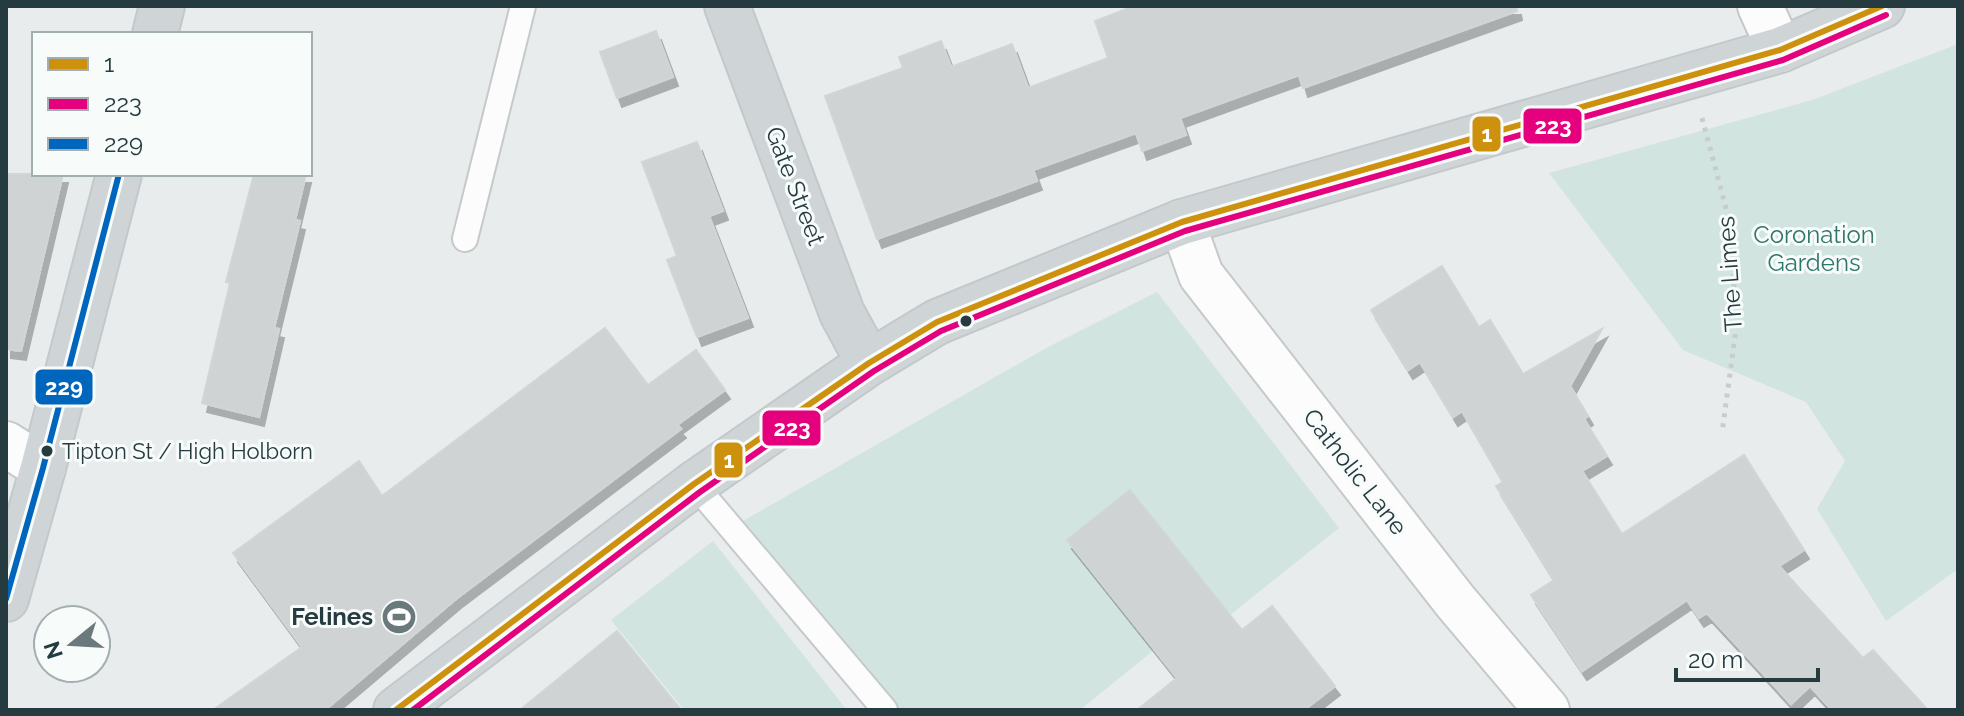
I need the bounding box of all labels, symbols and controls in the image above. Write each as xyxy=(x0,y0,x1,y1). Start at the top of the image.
legend xyxy=(32,32,312,176)
text: 1 xyxy=(104,49,114,78)
text: 223 xyxy=(104,89,142,118)
line badge: 223 xyxy=(1522,107,1583,145)
text: 223 xyxy=(1534,113,1572,139)
line badge: 1 xyxy=(1471,115,1502,153)
text: 1 xyxy=(1482,121,1493,147)
street label: Gate Street xyxy=(760,122,831,249)
text: 229 xyxy=(104,129,143,158)
street label: The Limes xyxy=(1711,215,1748,333)
park label: Coronation Gardens xyxy=(1753,220,1875,277)
unlabelled marker xyxy=(958,313,974,329)
line badge: 229 xyxy=(34,368,94,406)
text: 229 xyxy=(45,374,83,400)
street label: Catholic Lane xyxy=(1297,403,1414,540)
line badge: 223 xyxy=(761,409,822,447)
text: 223 xyxy=(773,415,811,441)
place label: Tipton St / High Holborn xyxy=(62,438,313,464)
line badge: 1 xyxy=(713,441,744,479)
marker: Tipton St / High Holborn xyxy=(39,443,55,459)
text: 1 xyxy=(724,447,735,473)
sports icon: Felines xyxy=(380,598,418,636)
place label: Felines xyxy=(291,602,373,631)
north arrow xyxy=(32,604,112,684)
scale bar xyxy=(1676,632,1818,682)
text: N xyxy=(38,638,68,662)
text: 20 m xyxy=(1688,645,1743,674)

